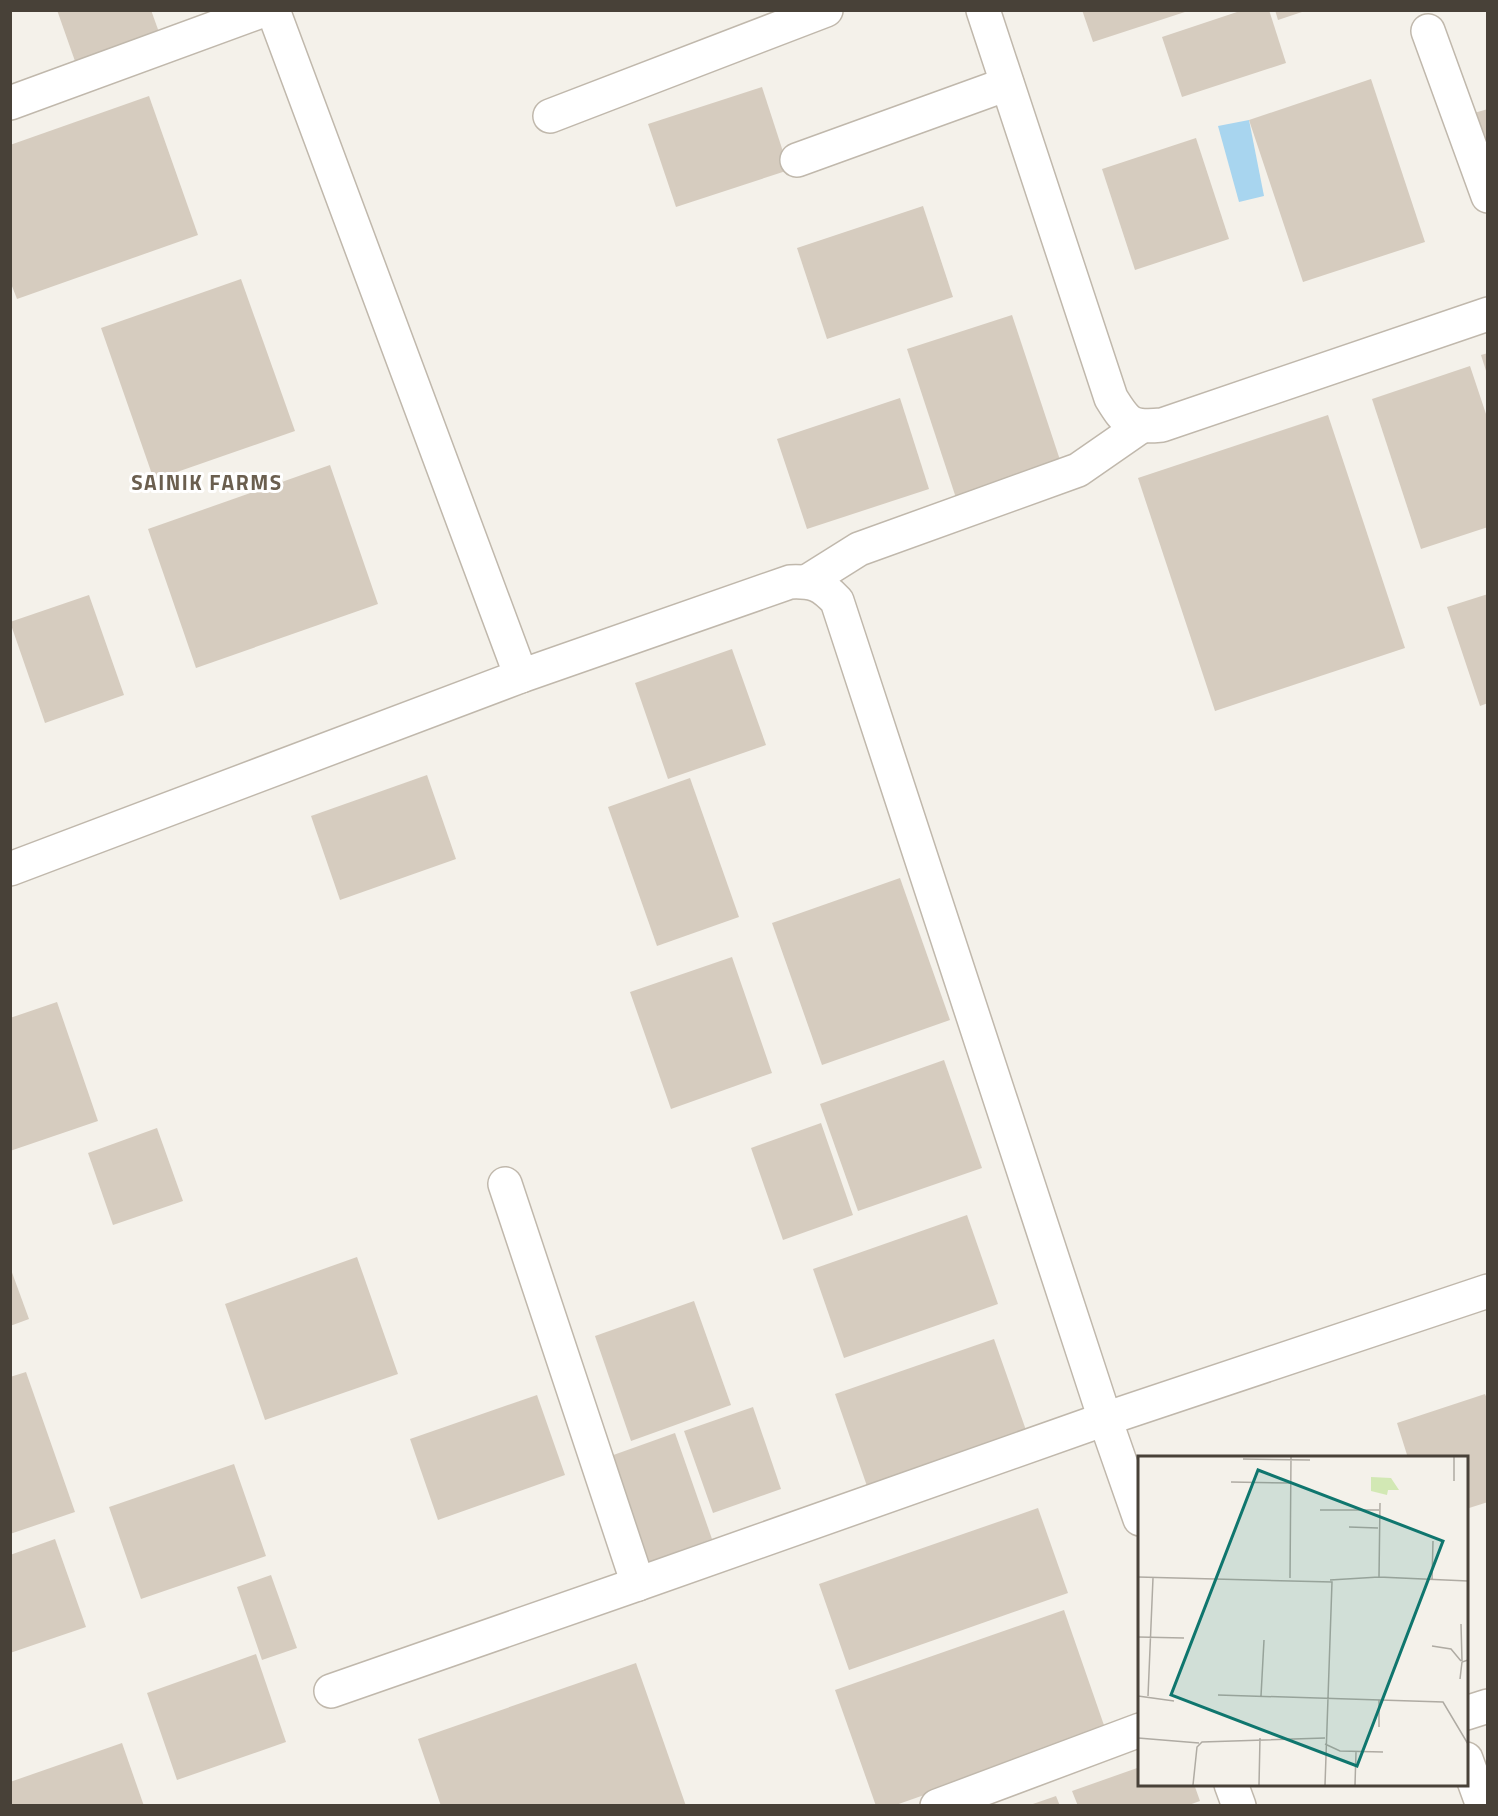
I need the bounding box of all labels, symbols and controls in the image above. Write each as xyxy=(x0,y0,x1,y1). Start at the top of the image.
district label: SAINIK FARMS xyxy=(131,466,283,498)
inset map xyxy=(1138,1456,1468,1786)

